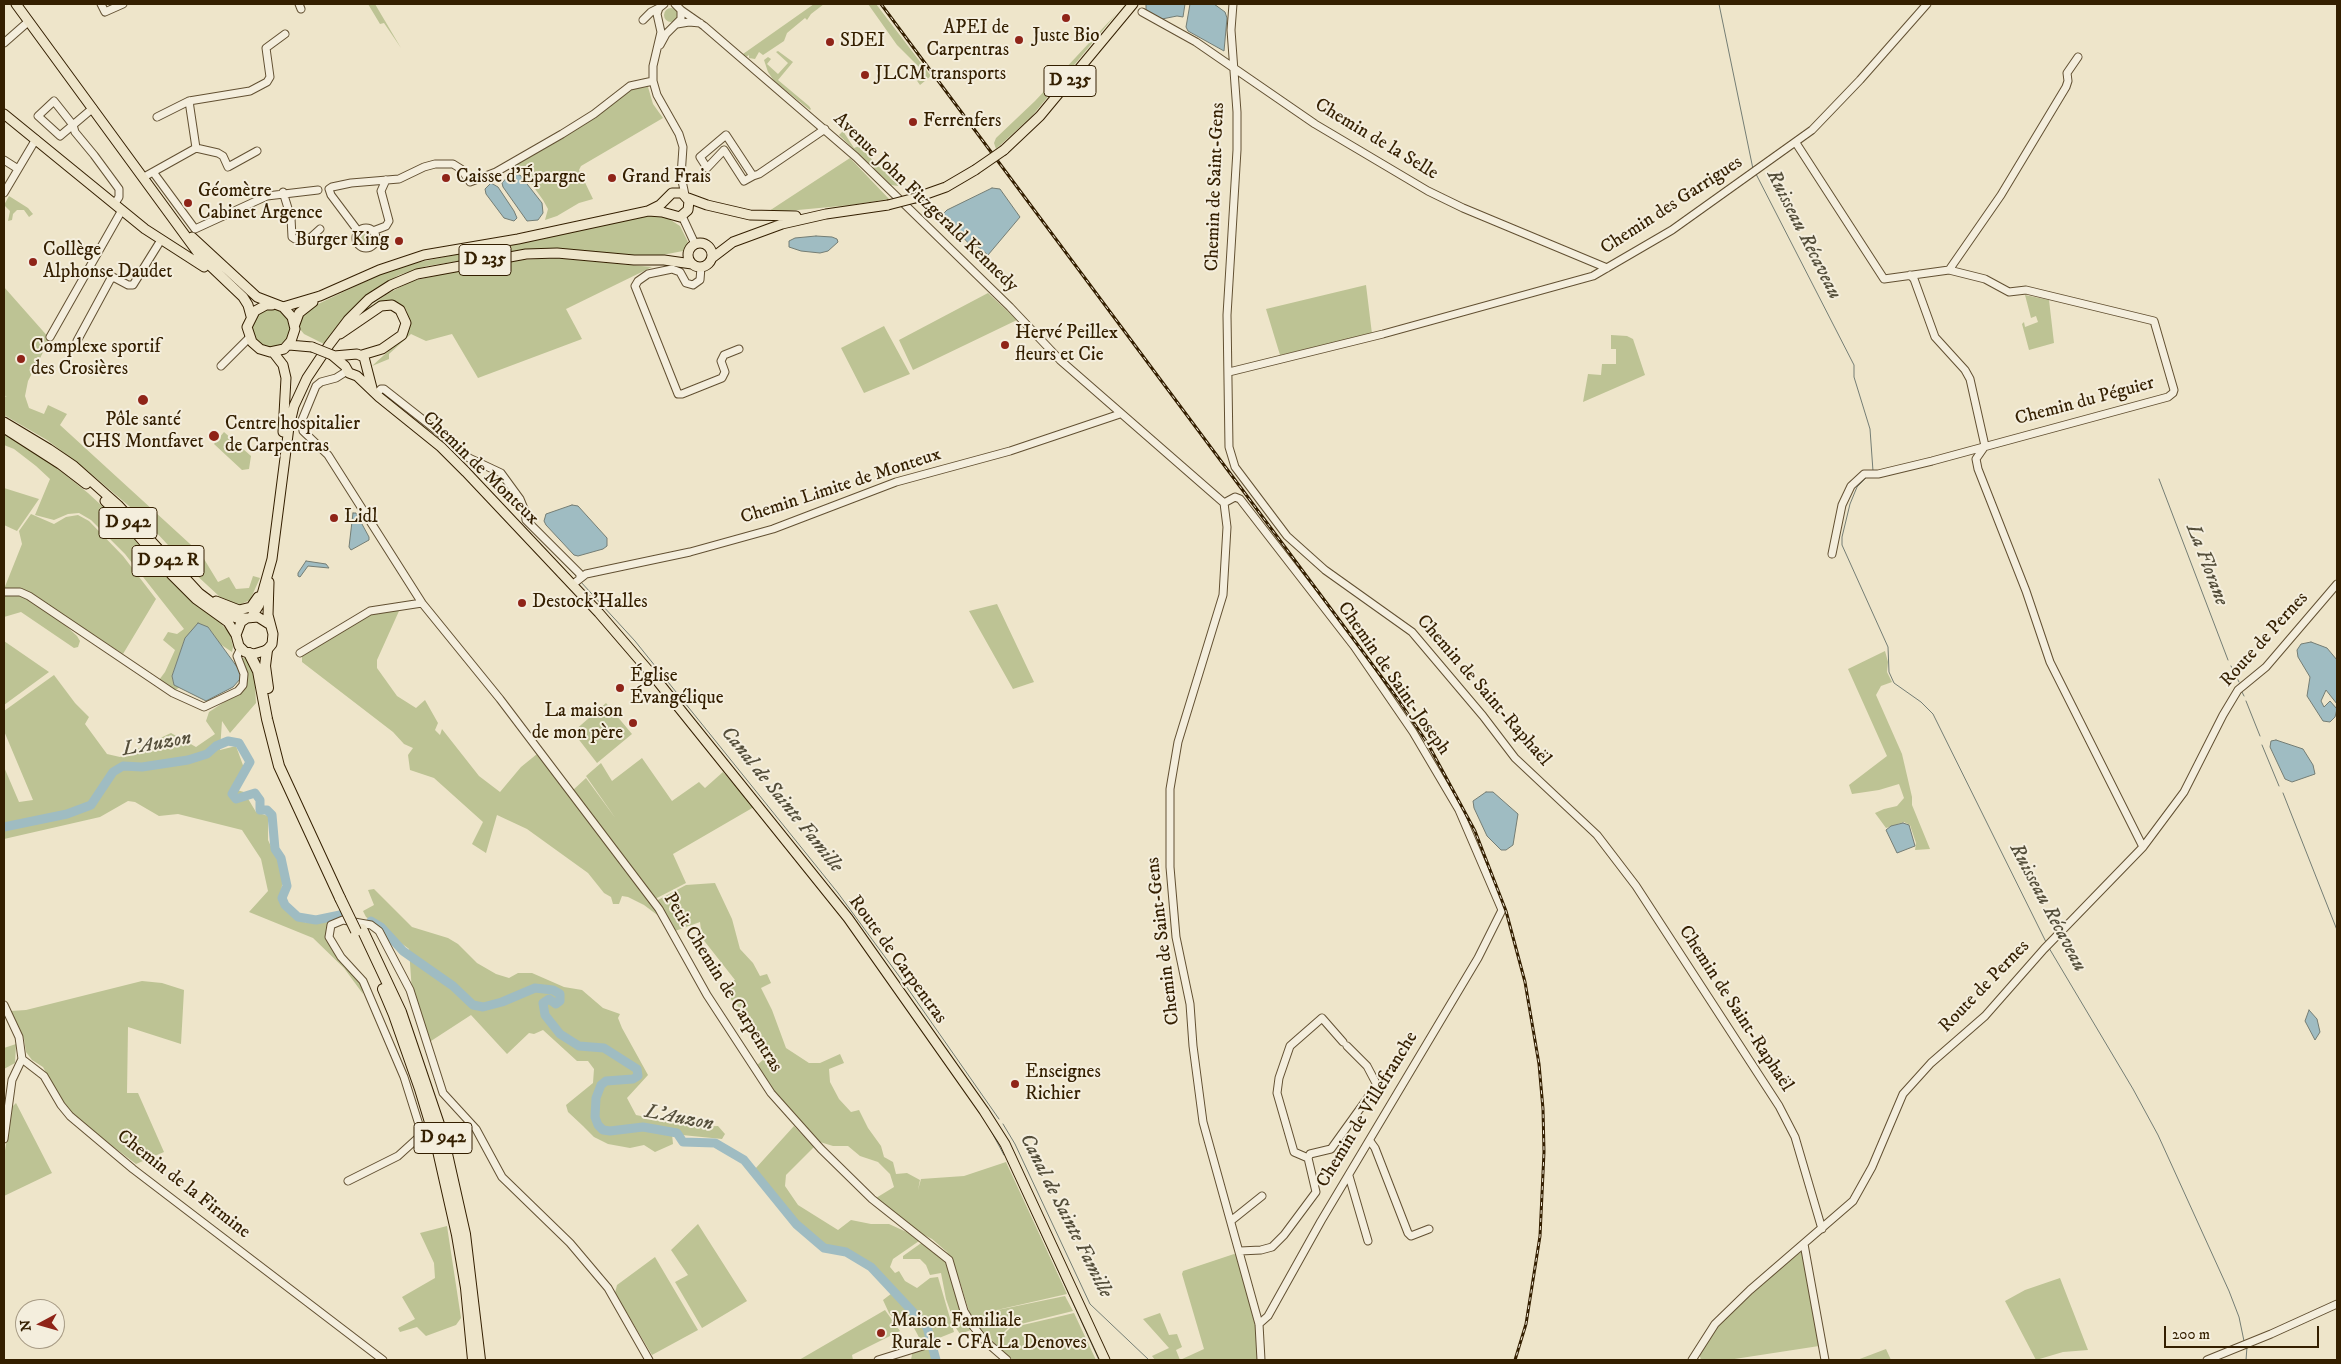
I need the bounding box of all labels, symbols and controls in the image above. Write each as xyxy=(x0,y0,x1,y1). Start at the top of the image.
marker: Juste Bio xyxy=(1060,12,1072,24)
place label: APEI de Carpentras xyxy=(926,18,1009,62)
place label: Juste Bio xyxy=(1033,26,1099,48)
place label: SDEI xyxy=(840,31,885,53)
marker: APEI de Carpentras xyxy=(1013,34,1025,46)
marker: SDEI xyxy=(824,36,836,48)
place label: JLCM transports xyxy=(875,64,1006,86)
road number: D 235 xyxy=(1044,66,1096,96)
marker: JLCM transports xyxy=(859,69,871,81)
street label: Chemin de la Selle xyxy=(1310,94,1442,186)
street label: Chemin de Saint-Gens xyxy=(1202,102,1230,272)
street label: Avenue John Fitzgerald Kennedy xyxy=(828,108,1022,298)
place label: Ferrenfers xyxy=(923,111,1001,133)
marker: Ferrenfers xyxy=(907,116,919,128)
street label: Chemin des Garrigues xyxy=(1597,152,1747,260)
water label: Ruisseau Récaveau xyxy=(1760,166,1846,304)
place label: Caisse d'Épargne xyxy=(456,167,586,189)
place label: Grand Frais xyxy=(622,167,711,189)
marker: Caisse d'Épargne xyxy=(440,172,452,184)
marker: Grand Frais xyxy=(606,172,618,184)
place label: Géomètre Cabinet Argence xyxy=(198,181,323,225)
marker: Géomètre Cabinet Argence xyxy=(182,197,194,209)
place label: Burger King xyxy=(295,230,389,252)
marker: Burger King xyxy=(393,235,405,247)
place label: Collège Alphonse Daudet xyxy=(43,240,172,284)
road number: D 235 xyxy=(459,244,511,276)
marker: Collège Alphonse Daudet xyxy=(27,256,39,268)
place label: Hervé Peillex fleurs et Cie xyxy=(1015,323,1118,367)
place label: Complexe sportif des Crosières xyxy=(31,337,160,381)
marker: Hervé Peillex fleurs et Cie xyxy=(999,339,1011,351)
marker: Complexe sportif des Crosières xyxy=(15,353,27,365)
street label: Chemin du Péguier xyxy=(2013,372,2157,432)
marker: Pôle santé CHS Montfavet xyxy=(136,393,150,407)
street label: Chemin de Monteux xyxy=(417,407,543,531)
place label: Pôle santé CHS Montfavet xyxy=(82,410,204,454)
place label: Centre hospitalier de Carpentras xyxy=(225,414,360,458)
marker: Centre hospitalier de Carpentras xyxy=(207,429,221,443)
street label: Chemin Limite de Monteux xyxy=(738,444,944,530)
place label: Lidl xyxy=(344,507,378,529)
road number: D 942 xyxy=(99,508,157,538)
marker: Lidl xyxy=(328,512,340,524)
water label: La Florane xyxy=(2180,521,2232,609)
road number: D 942 R xyxy=(132,546,204,576)
street label: Route de Pernes xyxy=(2216,588,2314,692)
place label: Destock'Halles xyxy=(532,592,648,614)
marker: Destock'Halles xyxy=(516,597,528,609)
street label: Chemin de Saint-Joseph xyxy=(1332,598,1454,760)
street label: Chemin de Saint-Raphaël xyxy=(1411,611,1555,771)
place label: Église Évangélique xyxy=(630,666,724,710)
marker: Église Évangélique xyxy=(614,682,626,694)
place label: La maison de mon père xyxy=(532,701,623,745)
marker: La maison de mon père xyxy=(627,717,639,729)
water label: Canal de Sainte Famille xyxy=(715,722,847,878)
water label: L'Auzon xyxy=(121,727,193,763)
water label: Ruisseau Récaveau xyxy=(2003,840,2091,976)
street label: Chemin de Saint-Gens xyxy=(1142,856,1186,1026)
street label: Petit Chemin de Carpentras xyxy=(657,889,787,1077)
street label: Route de Carpentras xyxy=(843,891,951,1029)
street label: Chemin de Saint-Raphaël xyxy=(1673,922,1797,1096)
street label: Route de Pernes xyxy=(1935,936,2035,1038)
street label: Chemin de Villefranche xyxy=(1312,1028,1424,1192)
place label: Enseignes Richier xyxy=(1025,1062,1101,1106)
marker: Enseignes Richier xyxy=(1009,1078,1021,1090)
water label: L'Auzon xyxy=(643,1101,715,1137)
road number: D 942 xyxy=(414,1122,472,1154)
street label: Chemin de la Firmine xyxy=(112,1126,254,1244)
water label: Canal de Sainte Famille xyxy=(1013,1130,1117,1302)
north arrow xyxy=(15,1299,65,1349)
place label: Maison Familiale Rurale - CFA La Denoves xyxy=(891,1311,1087,1355)
scale bar xyxy=(2166,1316,2321,1348)
text: N xyxy=(17,1319,36,1332)
text: 200 m xyxy=(2172,1325,2210,1344)
marker: Maison Familiale Rurale - CFA La Denoves xyxy=(875,1327,887,1339)

